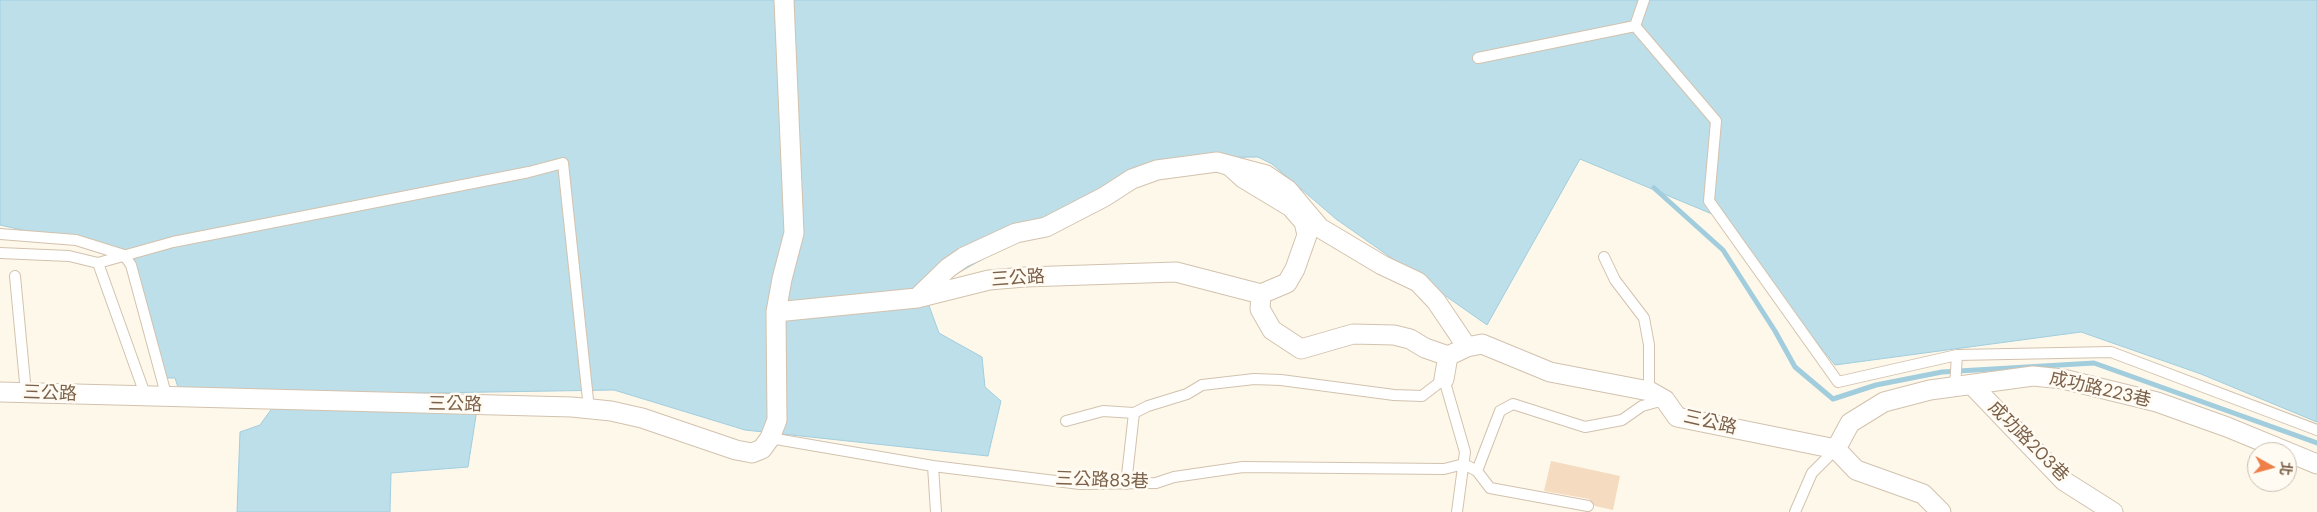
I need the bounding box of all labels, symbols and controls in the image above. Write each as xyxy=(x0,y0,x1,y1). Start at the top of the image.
street label: 三公路 xyxy=(990,266,1046,292)
street label: 成功路223巷 xyxy=(2047,368,2153,412)
street label: 三公路 xyxy=(23,382,77,406)
street label: 三公路 xyxy=(428,394,482,416)
street label: 成功路203巷 xyxy=(1983,397,2073,487)
street label: 三公路 xyxy=(1681,406,1739,440)
north arrow xyxy=(2247,442,2297,492)
text: 北 xyxy=(2276,461,2296,477)
street label: 三公路83巷 xyxy=(1055,469,1149,493)

